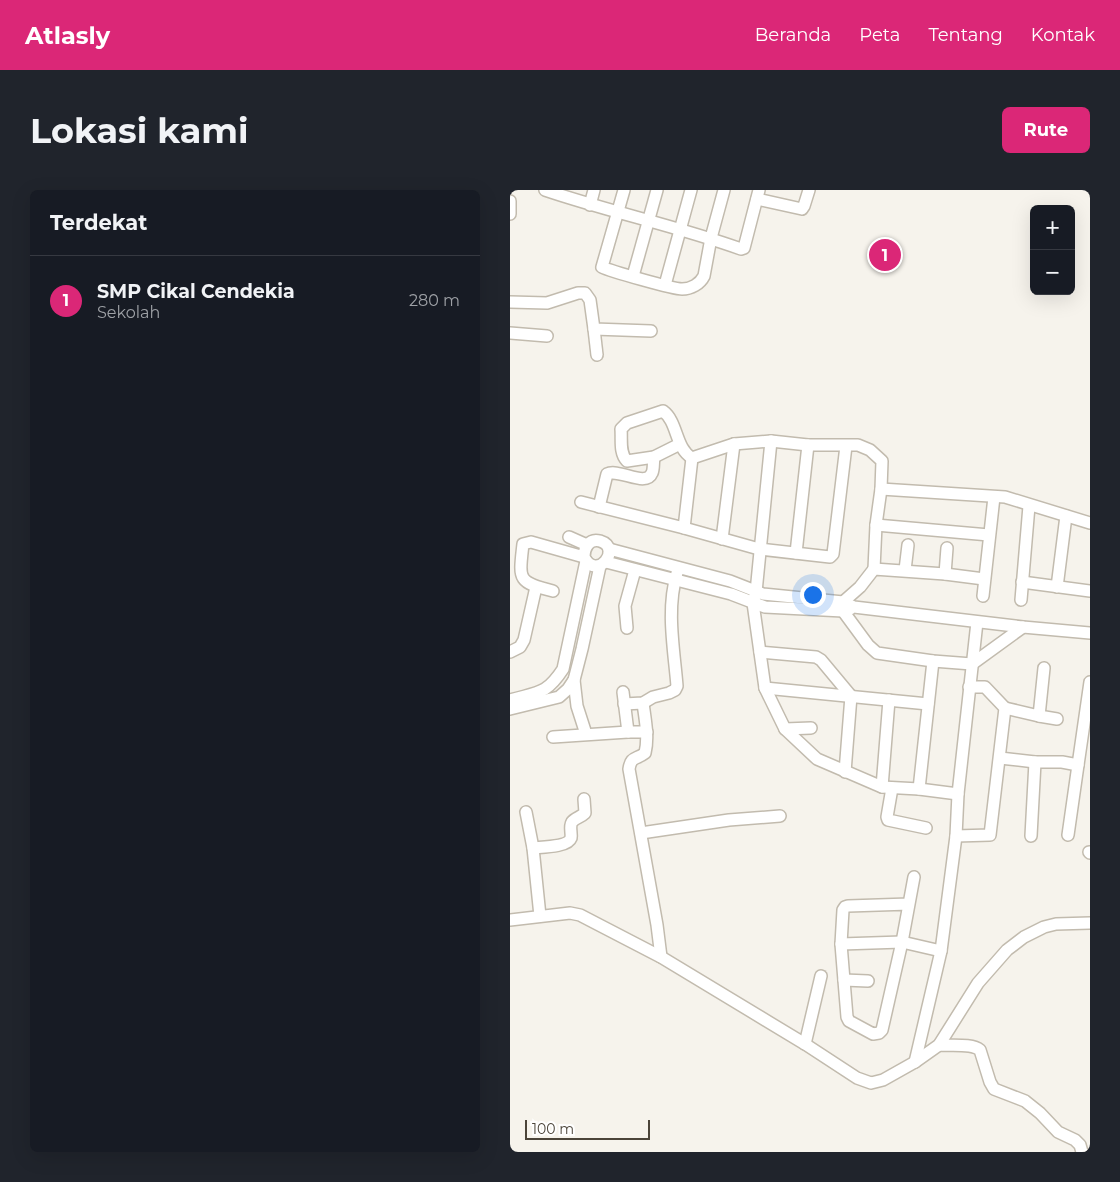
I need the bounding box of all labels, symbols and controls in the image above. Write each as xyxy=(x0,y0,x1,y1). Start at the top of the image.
text: Atlasly xyxy=(25,21,110,50)
text: Beranda xyxy=(755,24,831,46)
text: Peta xyxy=(859,24,900,46)
text: Tentang xyxy=(928,24,1003,46)
text: Kontak xyxy=(1031,24,1095,46)
button: Rute xyxy=(1002,107,1090,153)
text: Lokasi kami xyxy=(30,109,249,152)
map controls xyxy=(1030,205,1075,295)
button: + xyxy=(1030,205,1075,250)
text: Terdekat xyxy=(50,210,147,235)
pin: 1 xyxy=(869,236,901,274)
button: − xyxy=(1030,250,1075,295)
text: SMP Cikal Cendekia xyxy=(97,280,295,303)
text: 1 xyxy=(63,291,69,310)
text: 280 m xyxy=(409,291,460,310)
text: Sekolah xyxy=(97,303,160,322)
your location xyxy=(800,582,826,608)
scale bar xyxy=(525,1117,650,1140)
text: 100 m xyxy=(532,1120,574,1138)

